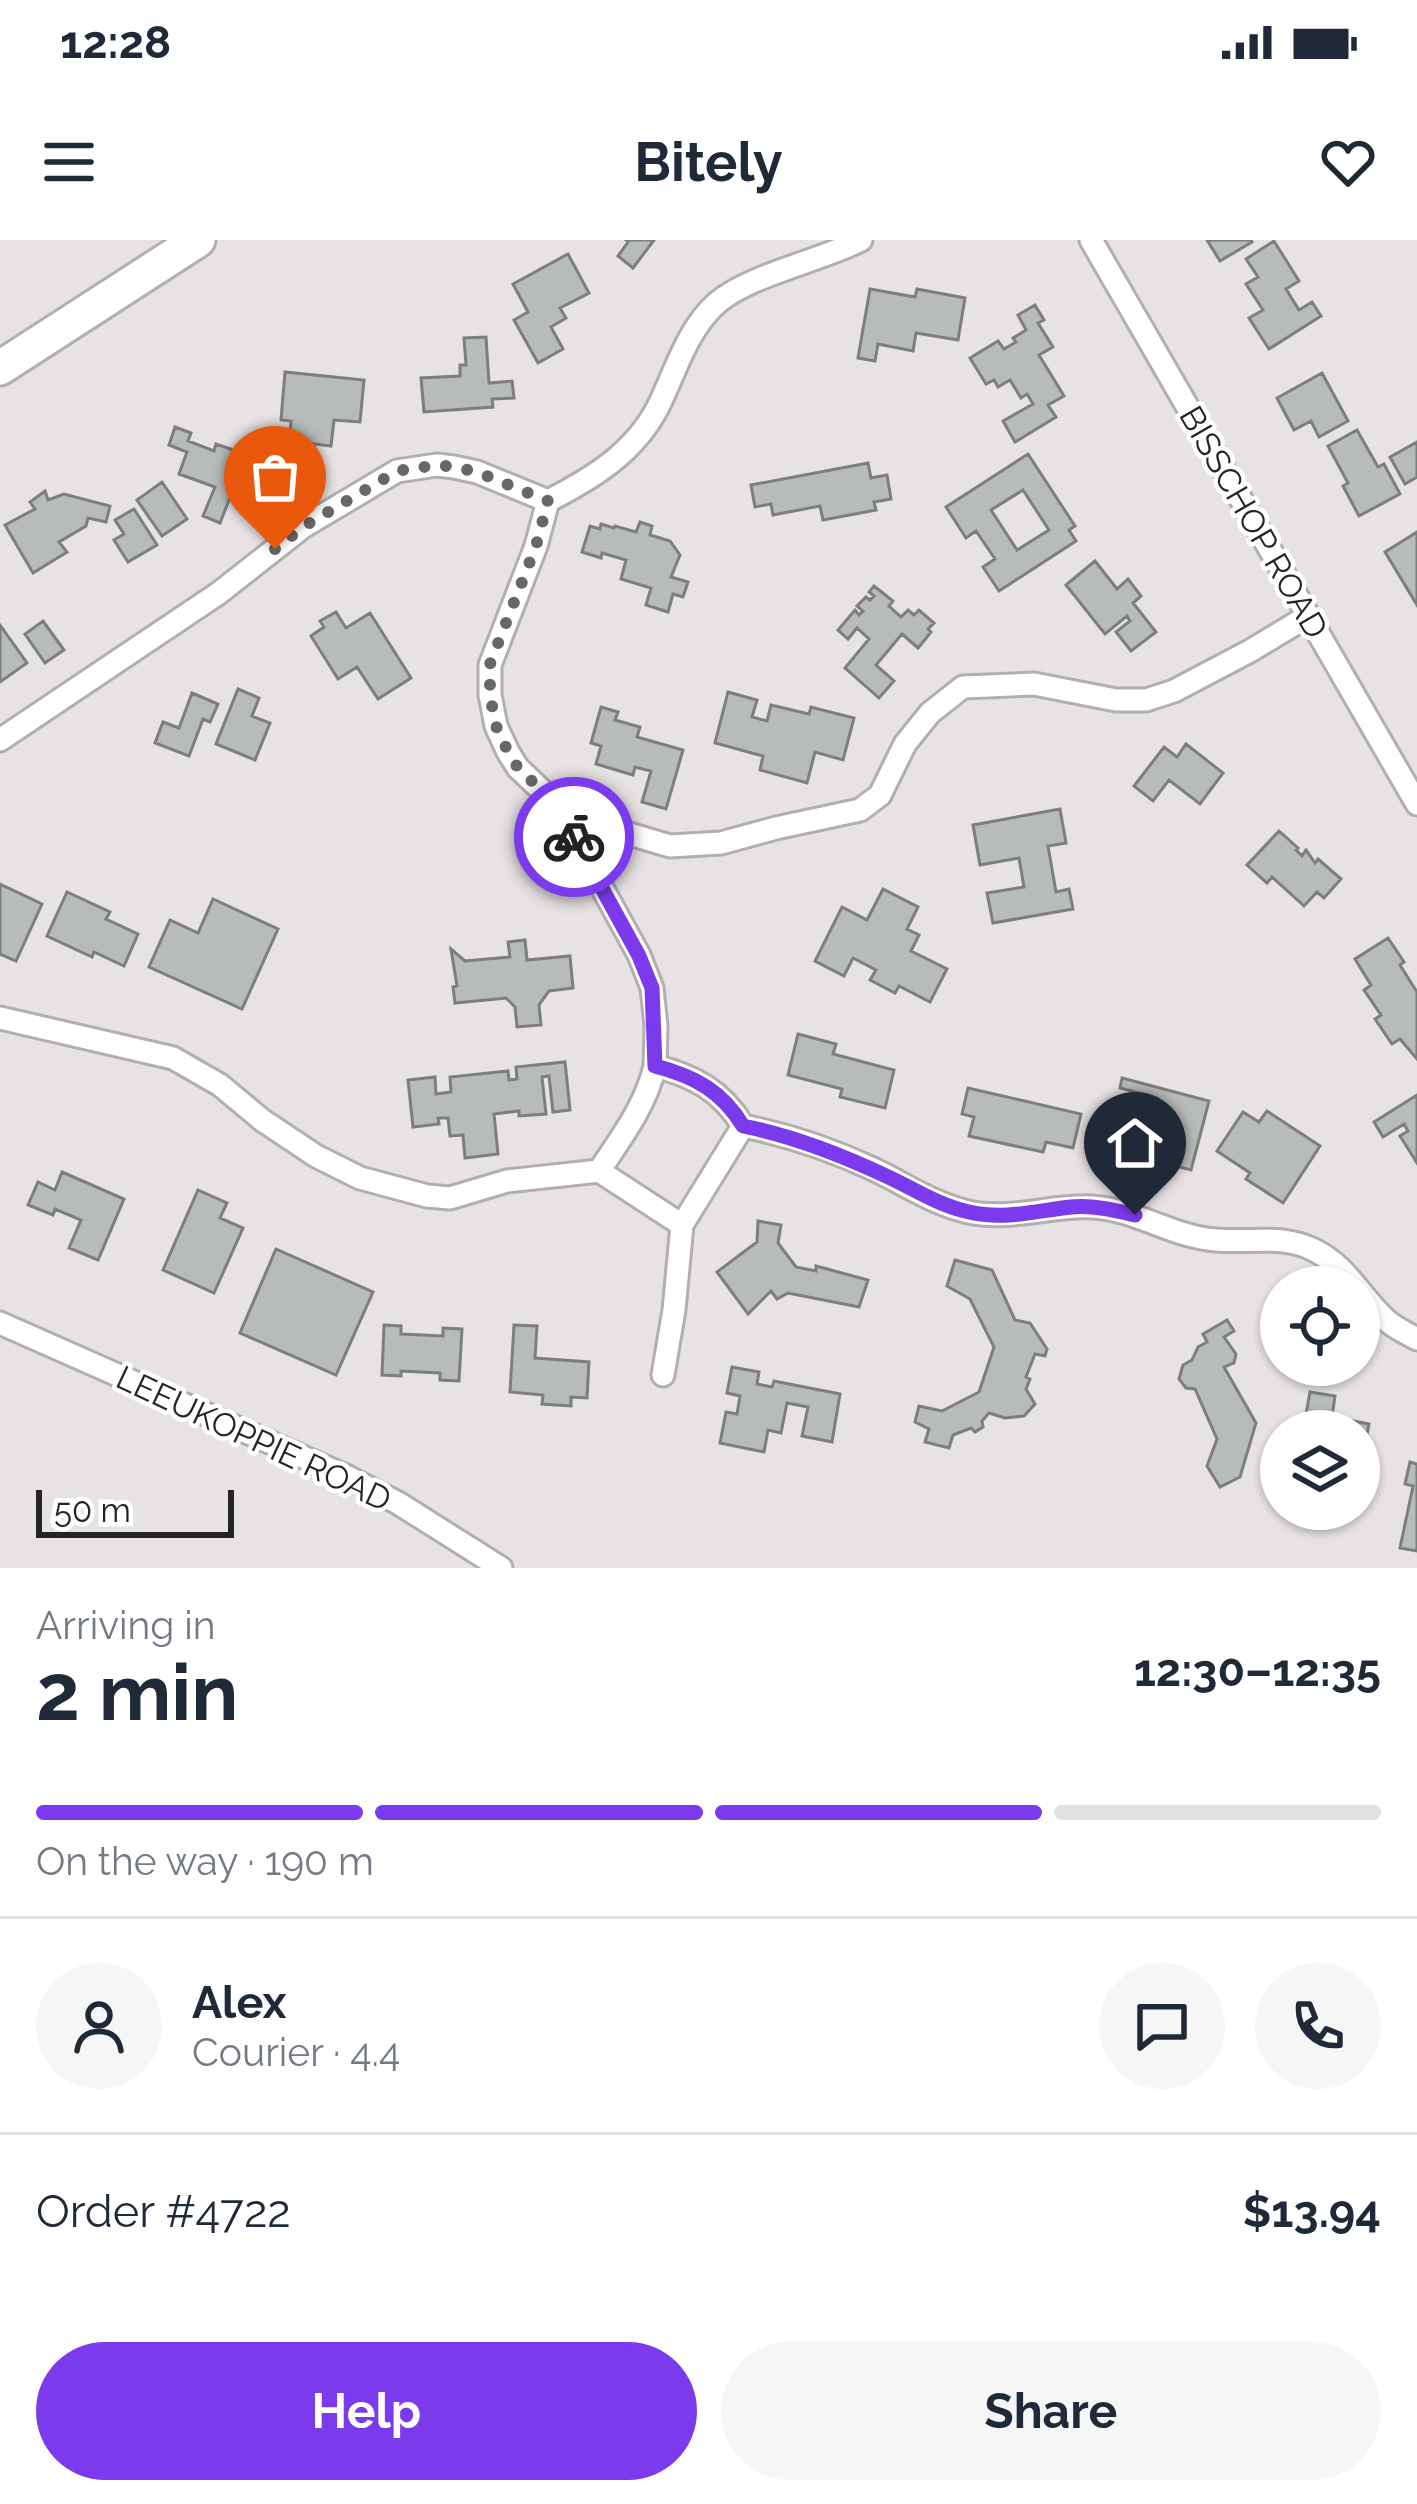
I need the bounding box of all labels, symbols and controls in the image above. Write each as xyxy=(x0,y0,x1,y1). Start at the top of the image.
text: 12:28 xyxy=(60,16,171,69)
icon: menu xyxy=(36,129,102,195)
icon: heart xyxy=(1315,129,1381,195)
text: Bitely xyxy=(634,130,783,194)
street label: BISSCHOP ROAD xyxy=(1171,399,1336,645)
pin xyxy=(224,426,326,549)
icon: bag xyxy=(242,444,308,510)
courier xyxy=(514,777,634,897)
icon: bike xyxy=(541,804,607,870)
pin xyxy=(1084,1092,1186,1215)
icon: home xyxy=(1102,1110,1168,1176)
map controls xyxy=(1260,1266,1380,1530)
button: locate xyxy=(1260,1266,1380,1386)
street label: LEEUKOPPIE ROAD xyxy=(110,1358,397,1519)
button: layers xyxy=(1260,1410,1380,1530)
scale bar xyxy=(36,1484,234,1537)
text: 50 m xyxy=(54,1491,131,1530)
text: Arriving in xyxy=(36,1602,216,1648)
text: 12:30–12:35 xyxy=(1134,1644,1381,1697)
text: 2 min xyxy=(36,1647,238,1738)
text: On the way · 190 m xyxy=(36,1838,374,1884)
button: person xyxy=(36,1963,162,2089)
button: chat xyxy=(1099,1963,1225,2089)
button: phone xyxy=(1255,1963,1381,2089)
text: Alex xyxy=(192,1976,286,2029)
text: Courier · 4.4 xyxy=(192,2029,400,2075)
text: Order #4722 xyxy=(36,2185,291,2238)
text: $13.94 xyxy=(1243,2185,1381,2238)
button: Help xyxy=(36,2342,697,2480)
button: Share xyxy=(721,2342,1381,2480)

